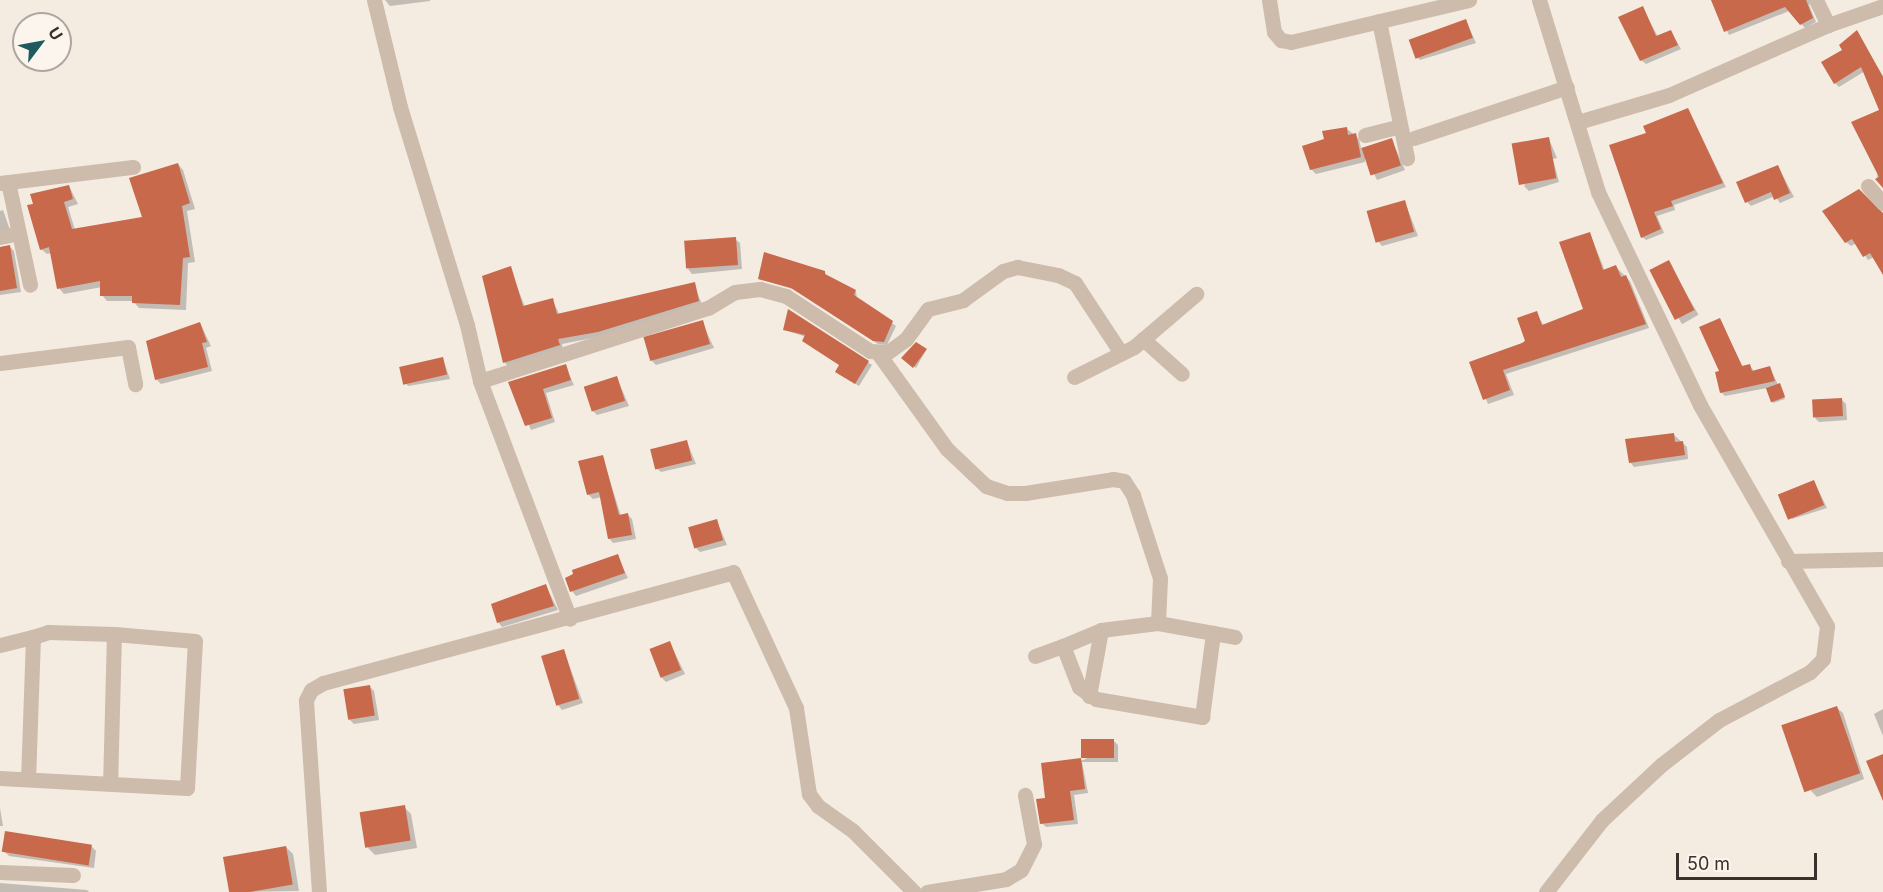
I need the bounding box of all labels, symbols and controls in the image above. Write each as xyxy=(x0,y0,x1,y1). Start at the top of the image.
north arrow xyxy=(12,12,72,72)
text: U xyxy=(44,23,67,44)
scale bar xyxy=(1679,841,1820,879)
text: 50 m xyxy=(1687,853,1730,874)

